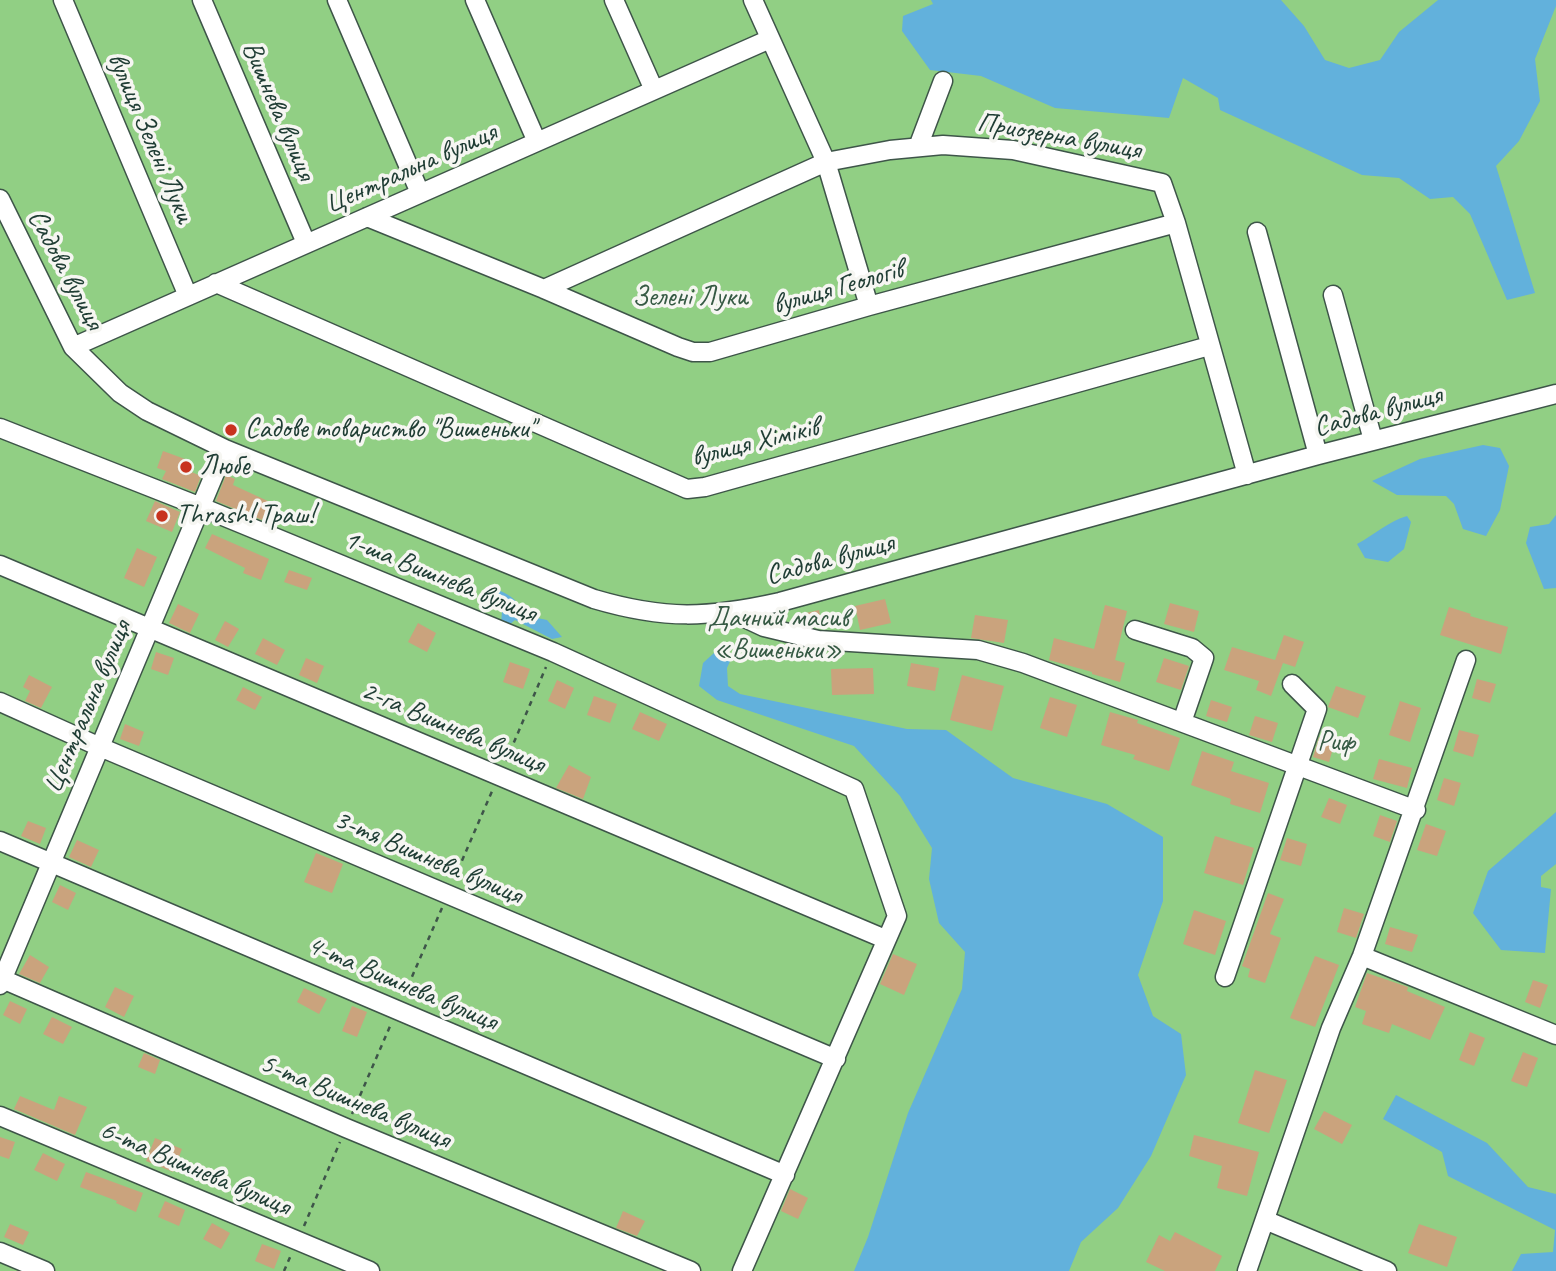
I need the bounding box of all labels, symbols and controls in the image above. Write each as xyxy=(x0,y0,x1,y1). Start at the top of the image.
street label: Вишнева вулиця xyxy=(234,36,322,186)
street label: вулиця Зелені Луки xyxy=(99,48,201,228)
street label: Приозерна вулиця xyxy=(975,106,1143,168)
street label: Центральна вулиця xyxy=(320,116,502,222)
street label: Садова вулиця xyxy=(19,204,111,336)
street label: вулиця Геологів xyxy=(769,253,907,323)
park label: Зелені Луки xyxy=(632,281,748,315)
street label: Садова вулиця xyxy=(1310,379,1446,445)
street label: вулиця Хіміків xyxy=(688,411,822,475)
place label: Садове товариство "Вишеньки" xyxy=(245,413,535,447)
marker: Садове товариство "Вишеньки" xyxy=(223,422,239,438)
place label: Любе xyxy=(200,450,249,484)
marker: Любе xyxy=(178,459,194,475)
place label: Thrash! Траш! xyxy=(176,499,314,533)
marker: Thrash! Траш! xyxy=(154,508,170,524)
street label: 1-ша Вишнева вулиця xyxy=(339,523,541,631)
street label: Садова вулиця xyxy=(762,527,898,593)
park label: Дачний масив «Вишеньки» xyxy=(708,602,848,668)
street label: Центральна вулиця xyxy=(37,616,139,798)
street label: 2-га Вишнева вулиця xyxy=(356,674,550,782)
park label: Риф xyxy=(1317,726,1355,760)
street label: 3-тя Вишнева вулиця xyxy=(329,803,527,913)
street label: 4-та Вишнева вулиця xyxy=(302,929,502,1039)
street label: 5-та Вишнева вулиця xyxy=(255,1047,455,1157)
street label: 6-та Вишнева вулиця xyxy=(95,1114,295,1224)

